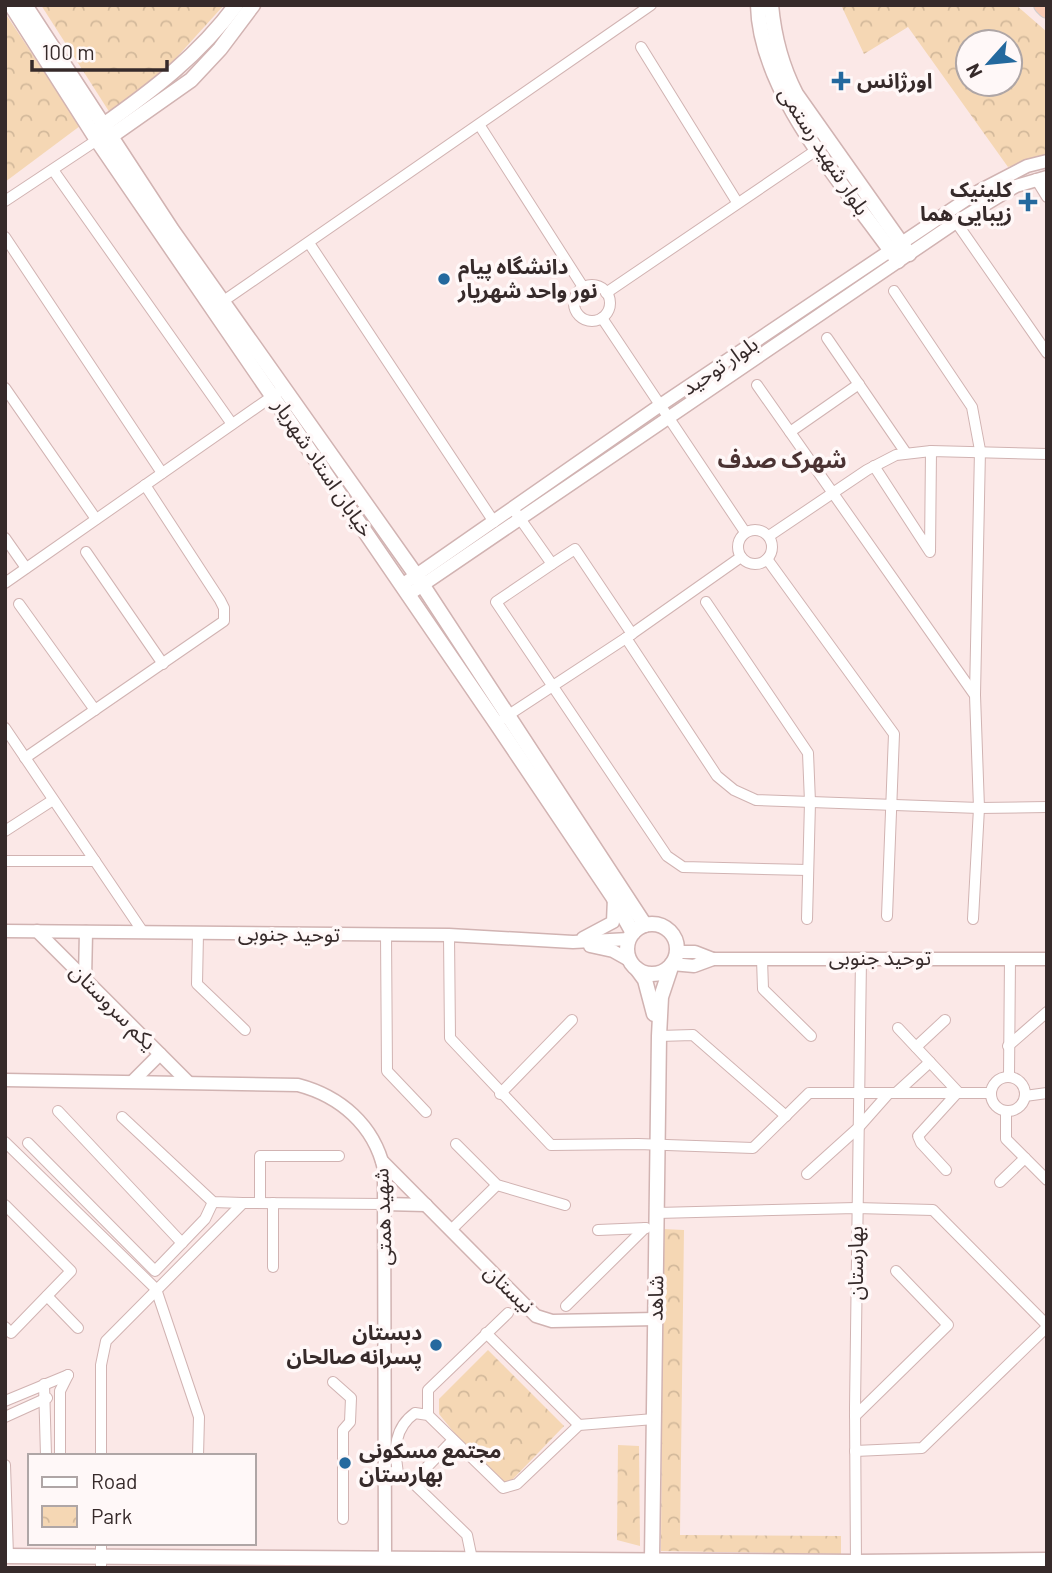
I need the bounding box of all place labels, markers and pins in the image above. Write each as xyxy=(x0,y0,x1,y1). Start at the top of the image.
place label: اورژانس xyxy=(857,67,932,93)
marker: اورژانس xyxy=(831,71,851,91)
place label: کلینیک زیبایی هما xyxy=(920,176,1012,226)
marker: کلینیک زیبایی هما xyxy=(1018,192,1038,212)
place label: دانشگاه پیام نور واحد شهریار xyxy=(457,253,598,303)
marker: دانشگاه پیام نور واحد شهریار xyxy=(436,271,452,287)
place label: دبستان پسرانه صالحان xyxy=(287,1319,422,1371)
marker: دبستان پسرانه صالحان xyxy=(428,1337,444,1353)
place label: مجتمع مسکونی بهارستان xyxy=(359,1437,502,1487)
marker: مجتمع مسکونی بهارستان xyxy=(337,1455,353,1471)

